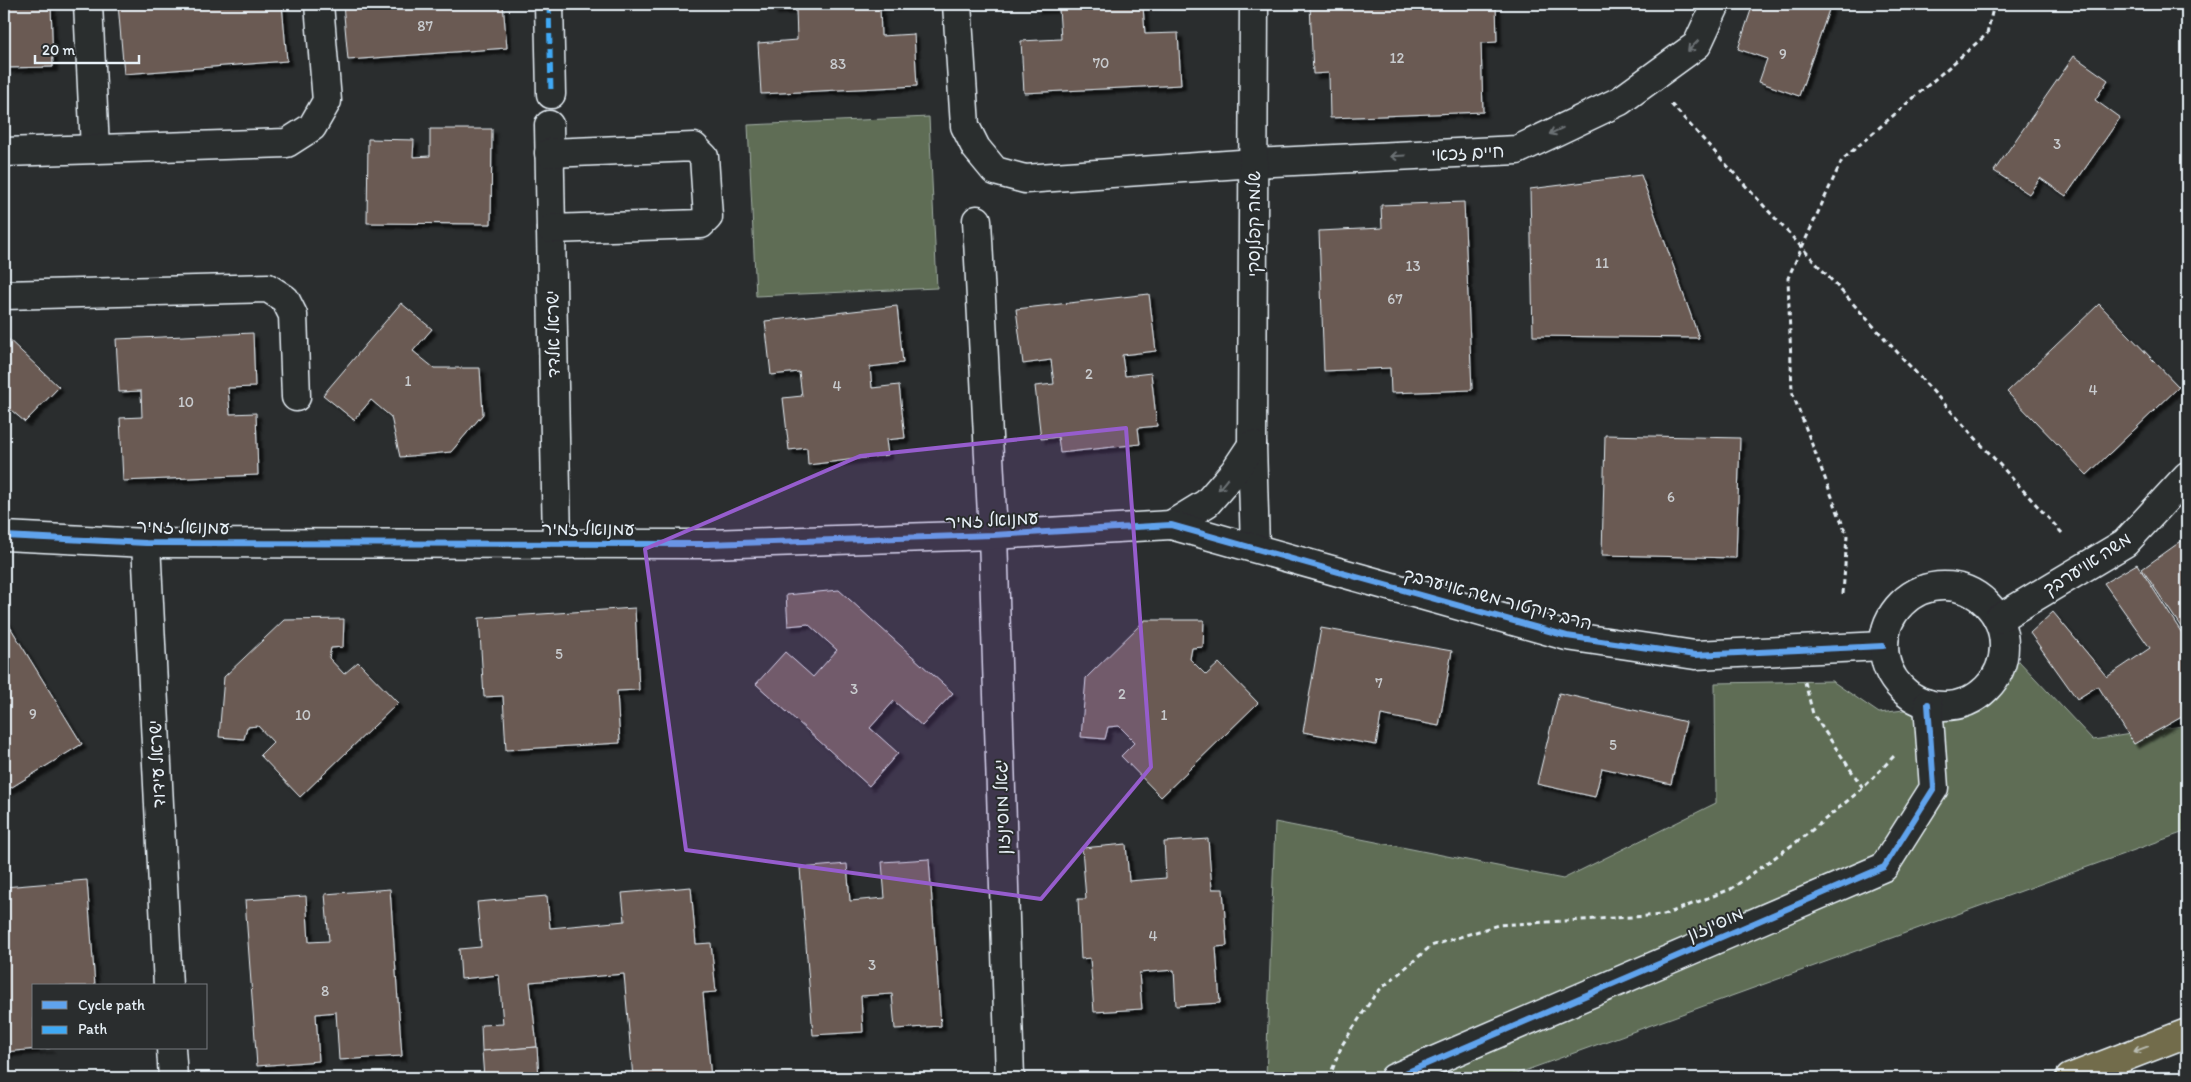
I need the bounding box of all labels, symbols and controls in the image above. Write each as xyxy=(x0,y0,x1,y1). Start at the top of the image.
house number: 87 xyxy=(417,17,433,35)
scale bar xyxy=(35,32,139,64)
one-way arrow xyxy=(1688,39,1700,52)
text: 20 m xyxy=(42,41,76,59)
house number: 9 xyxy=(1779,45,1787,63)
house number: 12 xyxy=(1390,49,1405,67)
house number: 70 xyxy=(1093,54,1109,72)
house number: 83 xyxy=(830,55,846,73)
one-way arrow xyxy=(1549,127,1564,137)
house number: 3 xyxy=(2053,135,2061,153)
street label: חיים זכאי xyxy=(1431,140,1505,166)
one-way arrow xyxy=(1391,152,1407,161)
street label: שלמה קפלנסקי xyxy=(1243,171,1265,277)
house number: 11 xyxy=(1595,254,1609,272)
house number: 13 xyxy=(1405,257,1421,275)
street label: ישראל אלדד xyxy=(541,290,565,378)
house number: 67 xyxy=(1387,290,1403,308)
house number: 2 xyxy=(1085,365,1093,383)
house number: 1 xyxy=(405,372,412,390)
house number: 4 xyxy=(832,377,842,395)
house number: 4 xyxy=(2088,381,2098,399)
house number: 10 xyxy=(178,393,194,411)
one-way arrow xyxy=(1218,478,1229,491)
house number: 6 xyxy=(1667,488,1675,506)
street label: עמנואל זמיר xyxy=(945,507,1039,533)
street label: עמנואל זמיר xyxy=(136,515,230,539)
street label: עמנואל זמיר xyxy=(541,518,635,540)
street label: משה אויערבך xyxy=(2039,527,2135,601)
street label: הרב דוקטור משה אויערבך xyxy=(1401,563,1595,635)
house number: 5 xyxy=(555,645,563,663)
house number: 7 xyxy=(1375,674,1383,692)
house number: 3 xyxy=(850,680,858,698)
house number: 2 xyxy=(1118,685,1126,703)
house number: 9 xyxy=(29,705,37,723)
house number: 10 xyxy=(295,706,311,724)
house number: 1 xyxy=(1161,706,1168,724)
street label: ישראל עידוד xyxy=(144,719,170,809)
house number: 5 xyxy=(1609,736,1617,754)
street label: יגאל מוסינזון xyxy=(989,759,1015,855)
street label: מוסינזון xyxy=(1683,902,1747,946)
house number: 4 xyxy=(1148,927,1158,945)
house number: 3 xyxy=(868,956,876,974)
house number: 8 xyxy=(321,982,329,1000)
legend xyxy=(32,984,208,1050)
text: Cycle path xyxy=(78,996,145,1014)
text: Path xyxy=(78,1020,107,1038)
one-way arrow xyxy=(2134,1045,2150,1054)

